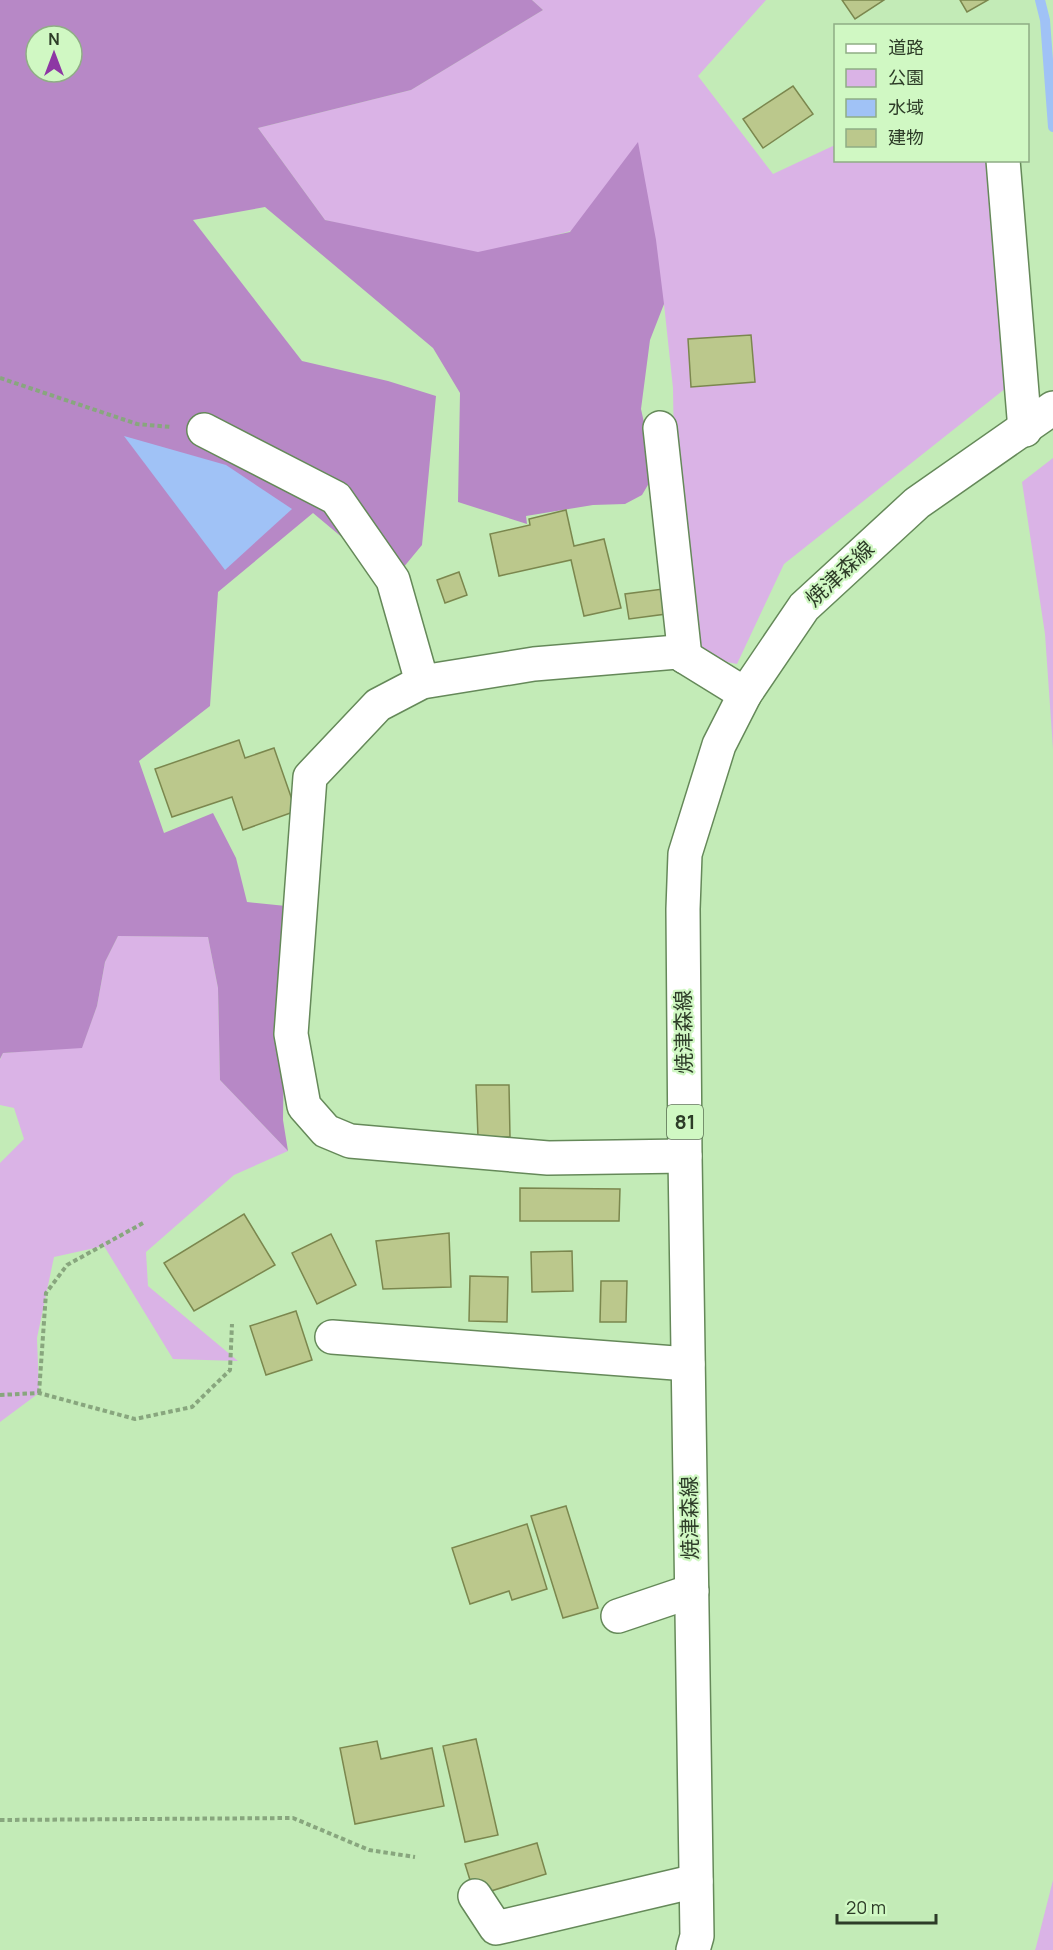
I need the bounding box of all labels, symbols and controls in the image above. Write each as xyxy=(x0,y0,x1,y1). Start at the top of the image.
north arrow xyxy=(24,24,84,84)
legend xyxy=(834,24,1029,162)
text: N xyxy=(48,28,60,50)
text: 道路 xyxy=(888,35,924,59)
text: 公園 xyxy=(888,65,924,89)
text: 水域 xyxy=(888,95,924,119)
text: 建物 xyxy=(888,125,924,149)
street label: 焼津森線 xyxy=(799,534,880,612)
street label: 焼津森線 xyxy=(668,990,698,1074)
road number: 81 xyxy=(667,1105,703,1139)
street label: 焼津森線 xyxy=(674,1476,704,1560)
scale bar xyxy=(837,1887,936,1925)
text: 20 m xyxy=(846,1895,886,1919)

